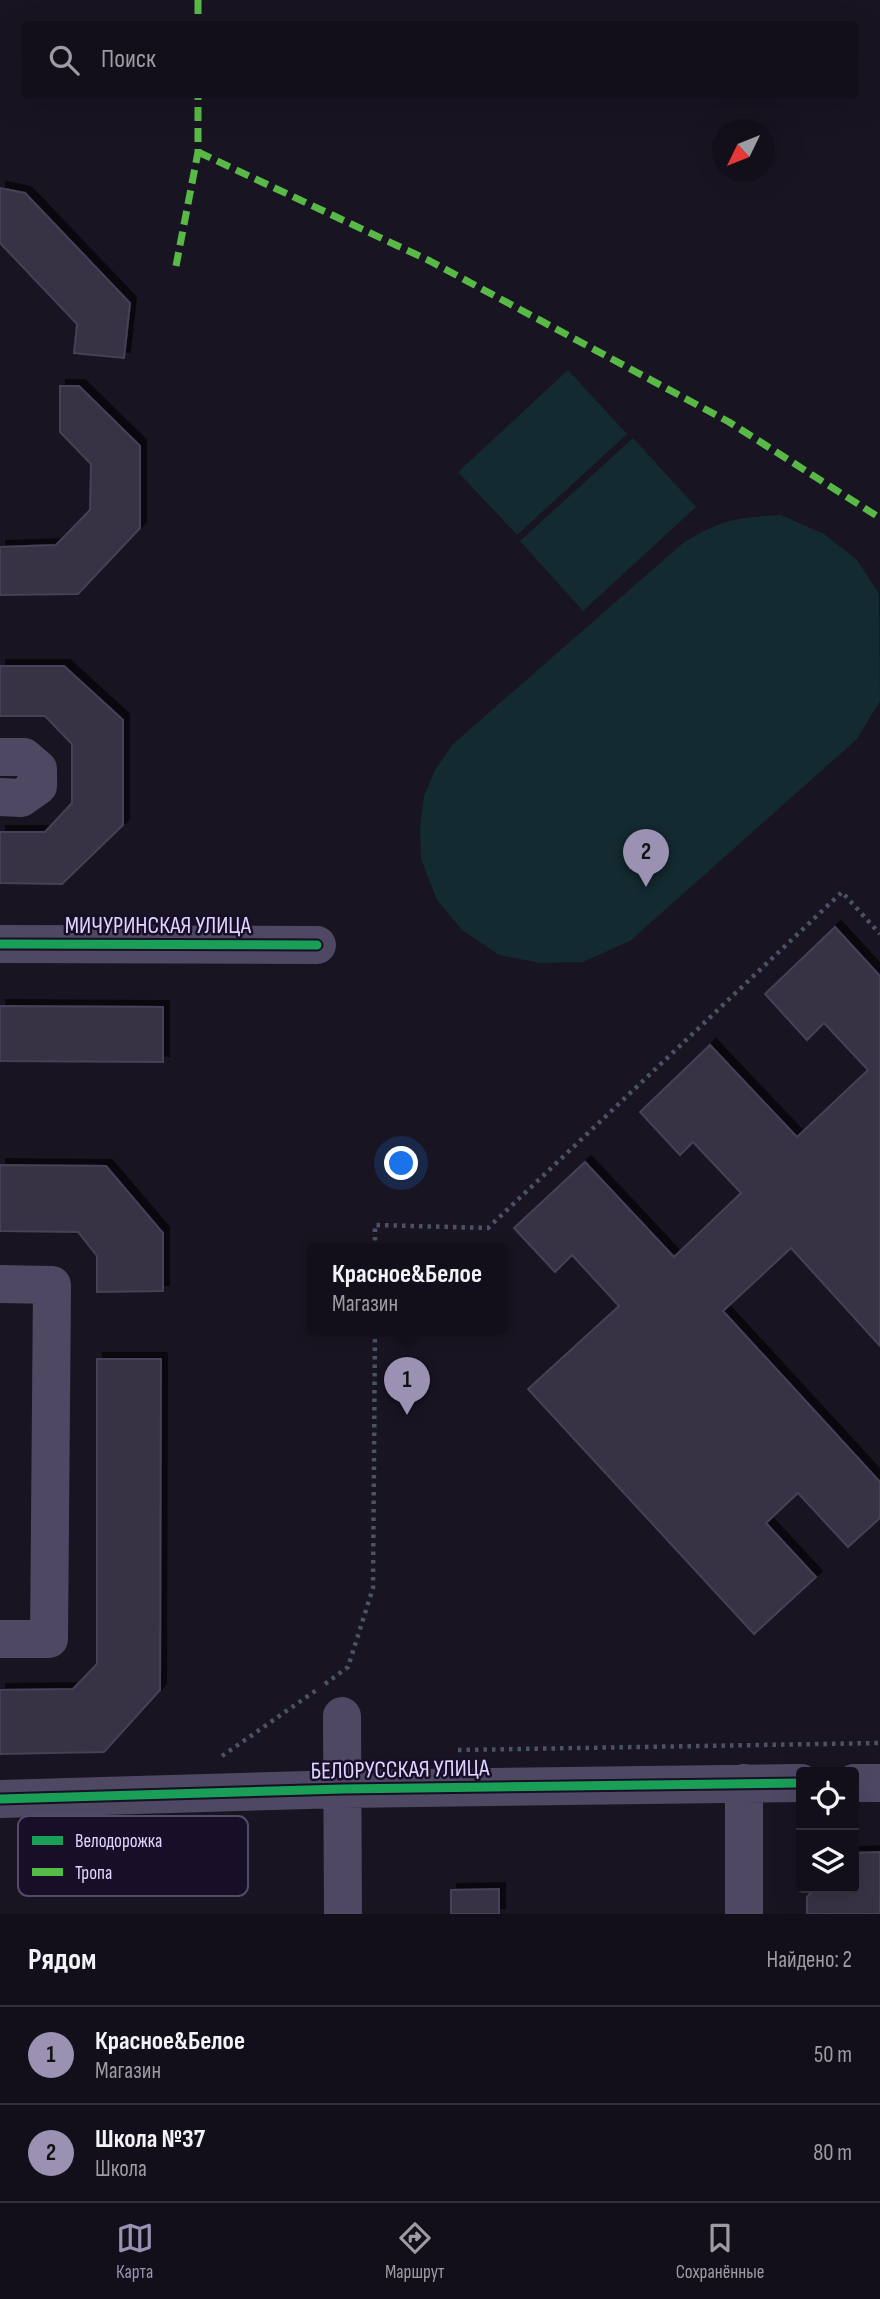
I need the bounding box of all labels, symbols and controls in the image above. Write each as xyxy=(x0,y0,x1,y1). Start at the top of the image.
search box xyxy=(21,21,859,98)
icon: search xyxy=(45,41,83,79)
text: Поиск xyxy=(101,44,156,75)
north arrow xyxy=(712,119,775,182)
pin: 2 xyxy=(623,829,669,887)
street label: МИЧУРИНСКАЯ УЛИЦА xyxy=(65,911,252,940)
your location xyxy=(384,1146,418,1180)
popup xyxy=(307,1243,507,1334)
text: Красное&Белое xyxy=(332,1259,482,1290)
text: Магазин xyxy=(332,1290,398,1318)
pin: 1 xyxy=(384,1357,430,1415)
street label: БЕЛОРУССКАЯ УЛИЦА xyxy=(310,1753,490,1786)
map controls xyxy=(796,1767,859,1893)
button: locate xyxy=(796,1767,859,1830)
legend xyxy=(18,1816,248,1896)
text: Велодорожка xyxy=(75,1830,162,1853)
button: layers xyxy=(796,1830,859,1893)
text: Тропа xyxy=(75,1862,112,1885)
text: Рядом xyxy=(28,1942,96,1978)
text: Найдено: 2 xyxy=(766,1946,852,1974)
text: Красное&Белое xyxy=(95,2026,245,2057)
text: 1 xyxy=(46,2041,56,2069)
text: 50 m xyxy=(814,2041,852,2069)
text: Магазин xyxy=(95,2057,161,2085)
text: Школа №37 xyxy=(95,2124,205,2155)
text: 2 xyxy=(46,2139,56,2167)
text: 80 m xyxy=(813,2139,852,2167)
text: Школа xyxy=(95,2155,147,2183)
tab: Карта xyxy=(116,2219,154,2284)
tab: Маршрут xyxy=(385,2219,444,2284)
tab: Сохранённые xyxy=(676,2219,764,2284)

